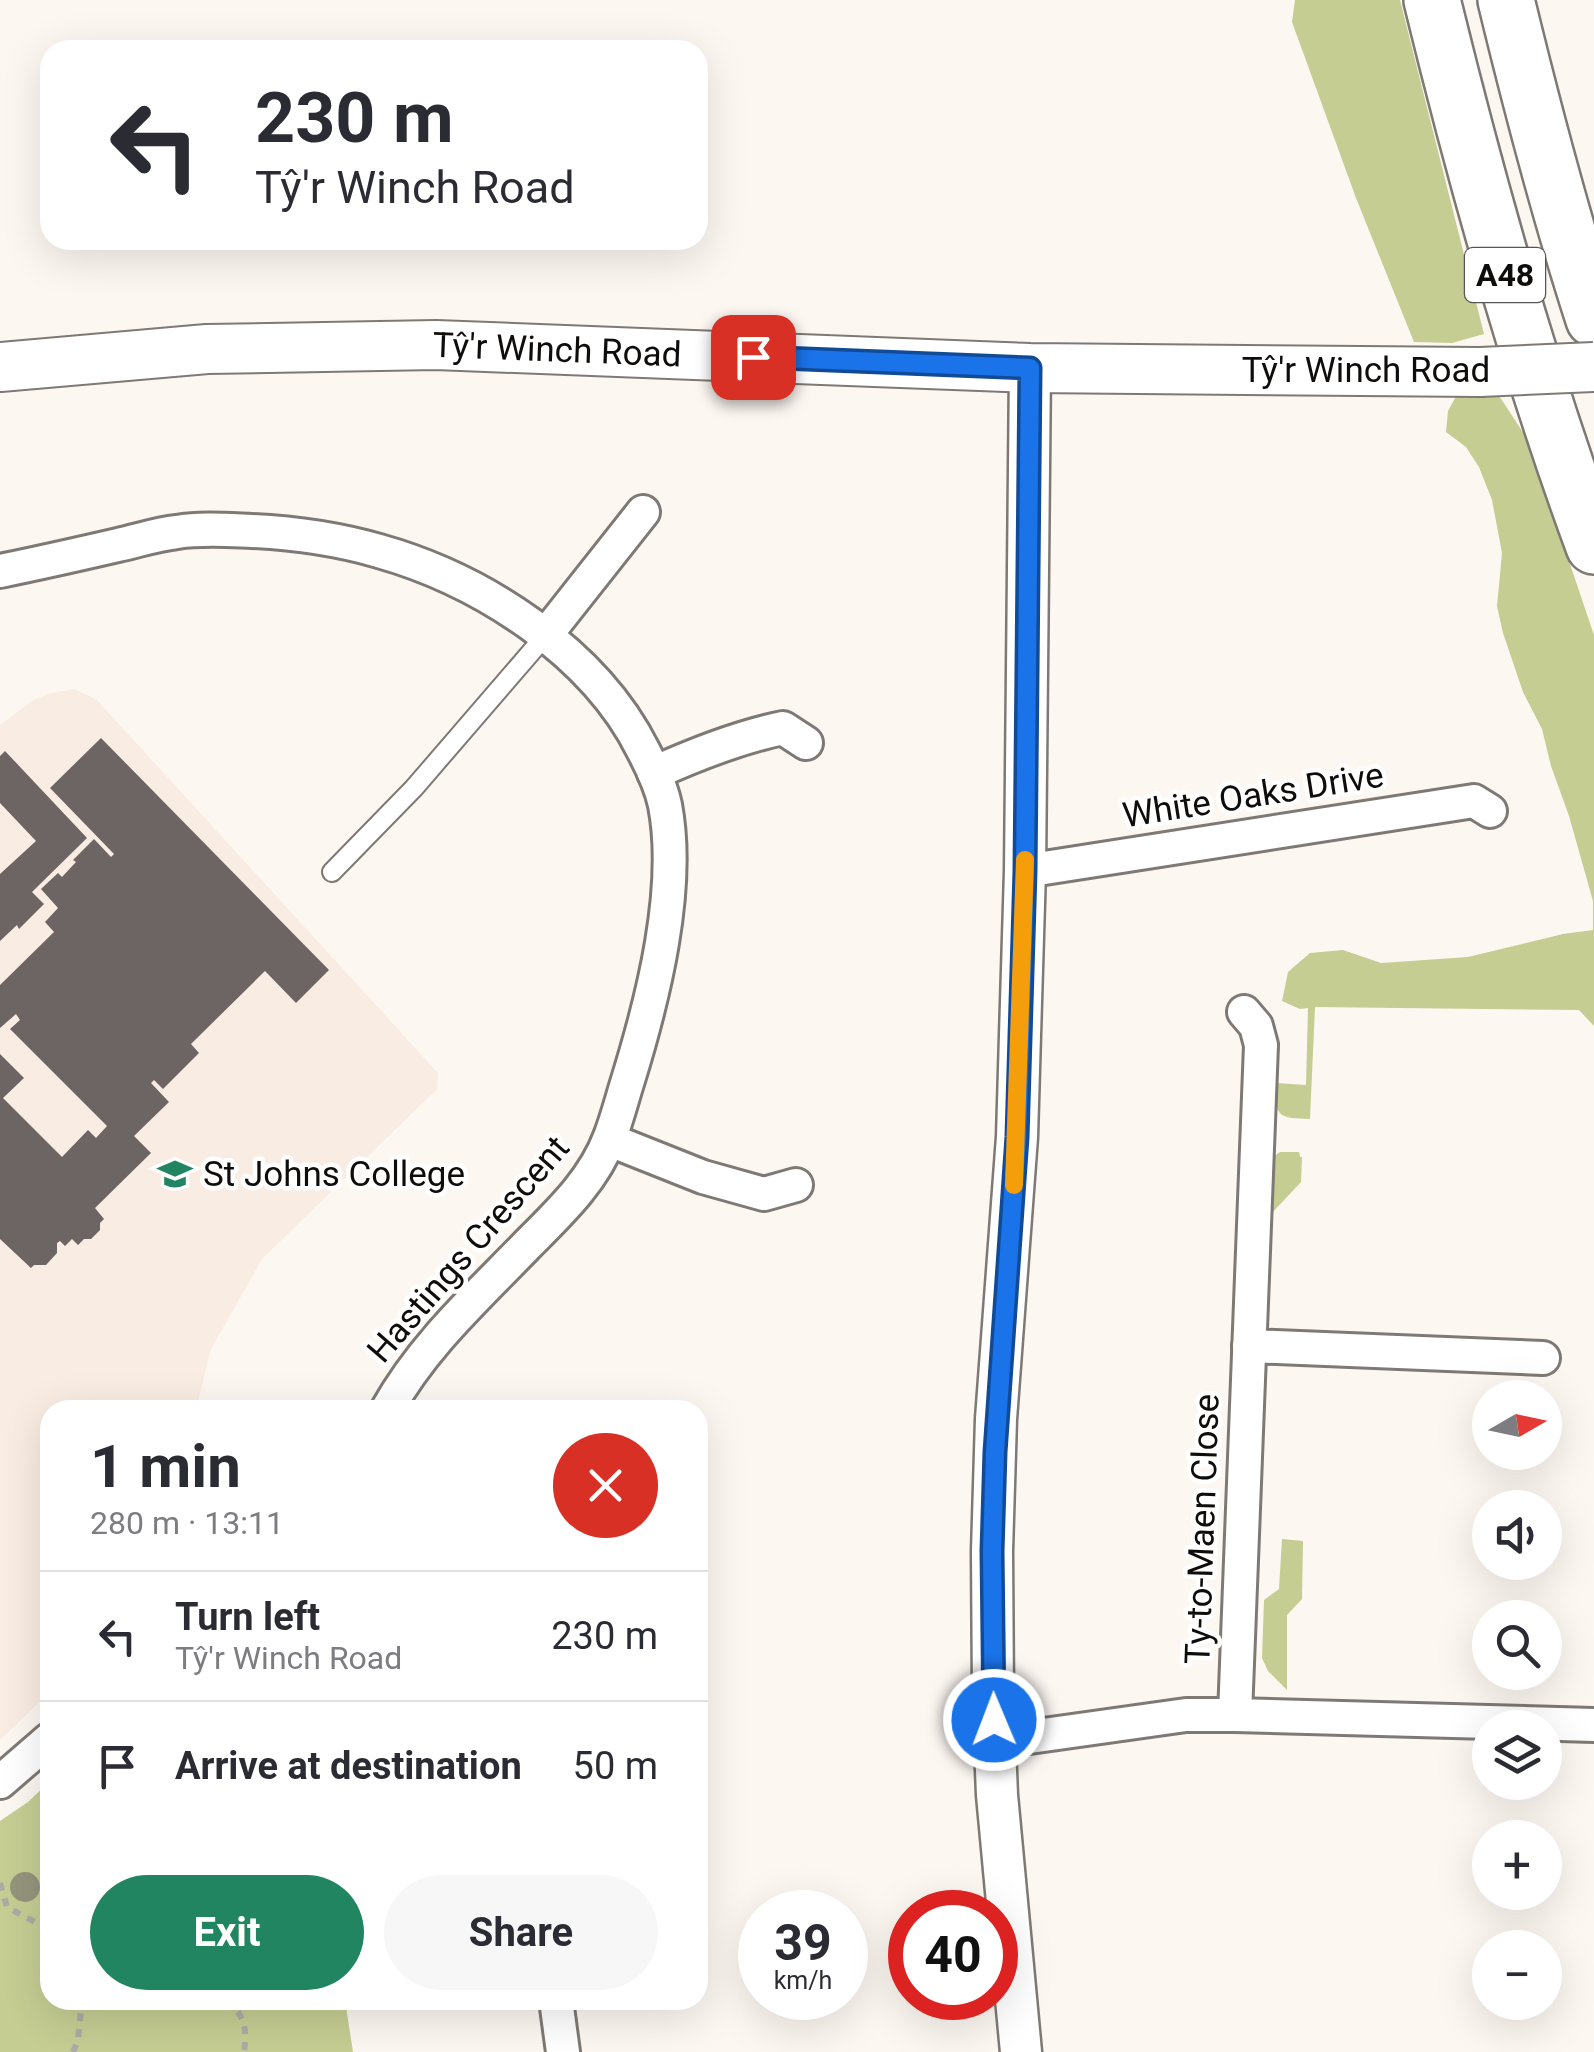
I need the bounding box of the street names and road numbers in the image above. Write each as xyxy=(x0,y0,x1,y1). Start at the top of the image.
road number: A48 xyxy=(1465,248,1545,302)
street label: Tŷ'r Winch Road xyxy=(432,325,682,375)
street label: Tŷ'r Winch Road xyxy=(1242,350,1490,391)
street label: White Oaks Drive xyxy=(1120,755,1387,836)
street label: Hastings Crescent xyxy=(359,1128,578,1371)
street label: Ty-to-Maen Close xyxy=(1177,1393,1228,1665)

